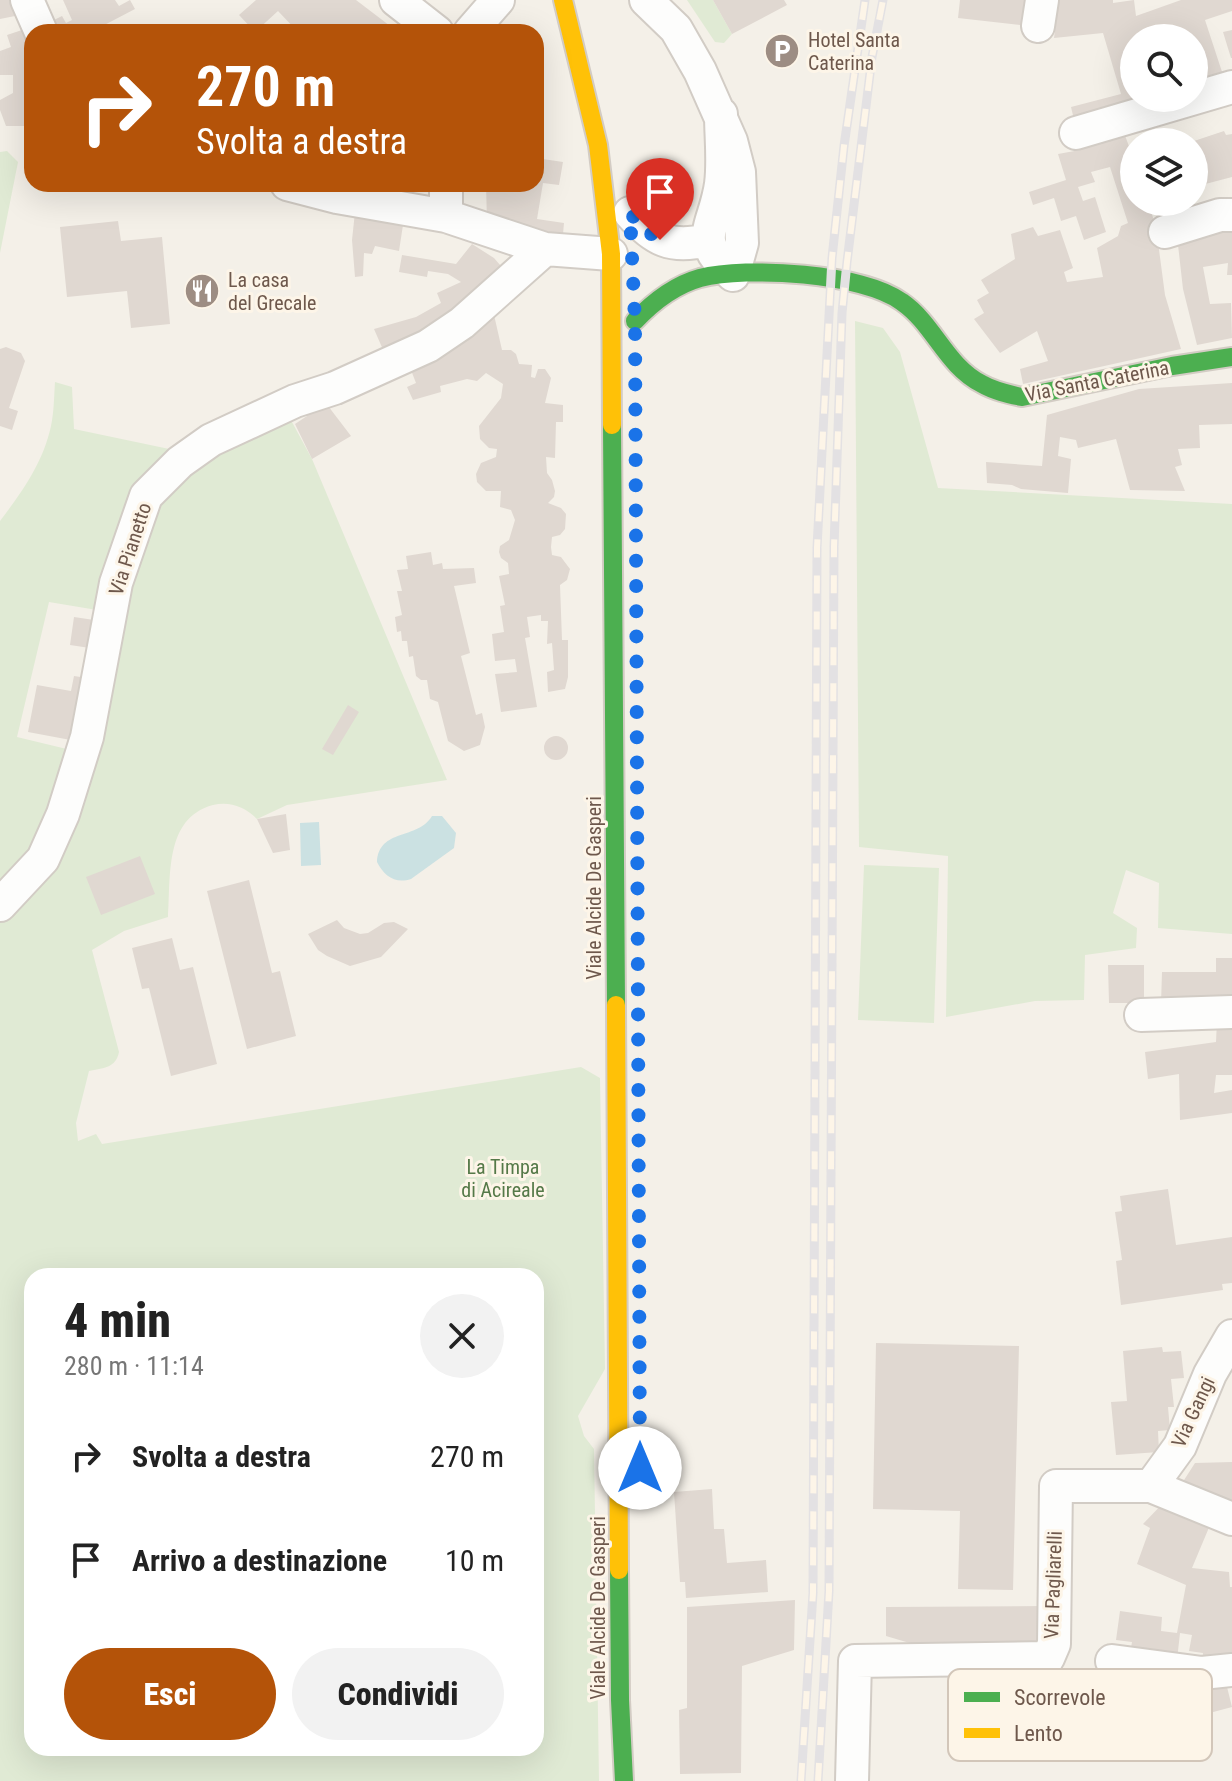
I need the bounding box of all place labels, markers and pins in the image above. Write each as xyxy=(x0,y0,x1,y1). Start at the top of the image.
place label: Hotel Santa Caterina xyxy=(808,28,900,75)
parking icon: Hotel Santa Caterina xyxy=(763,32,801,70)
pin xyxy=(626,158,694,240)
place label: La casa del Grecale xyxy=(228,268,316,315)
restaurant icon: La casa del Grecale xyxy=(183,272,221,310)

